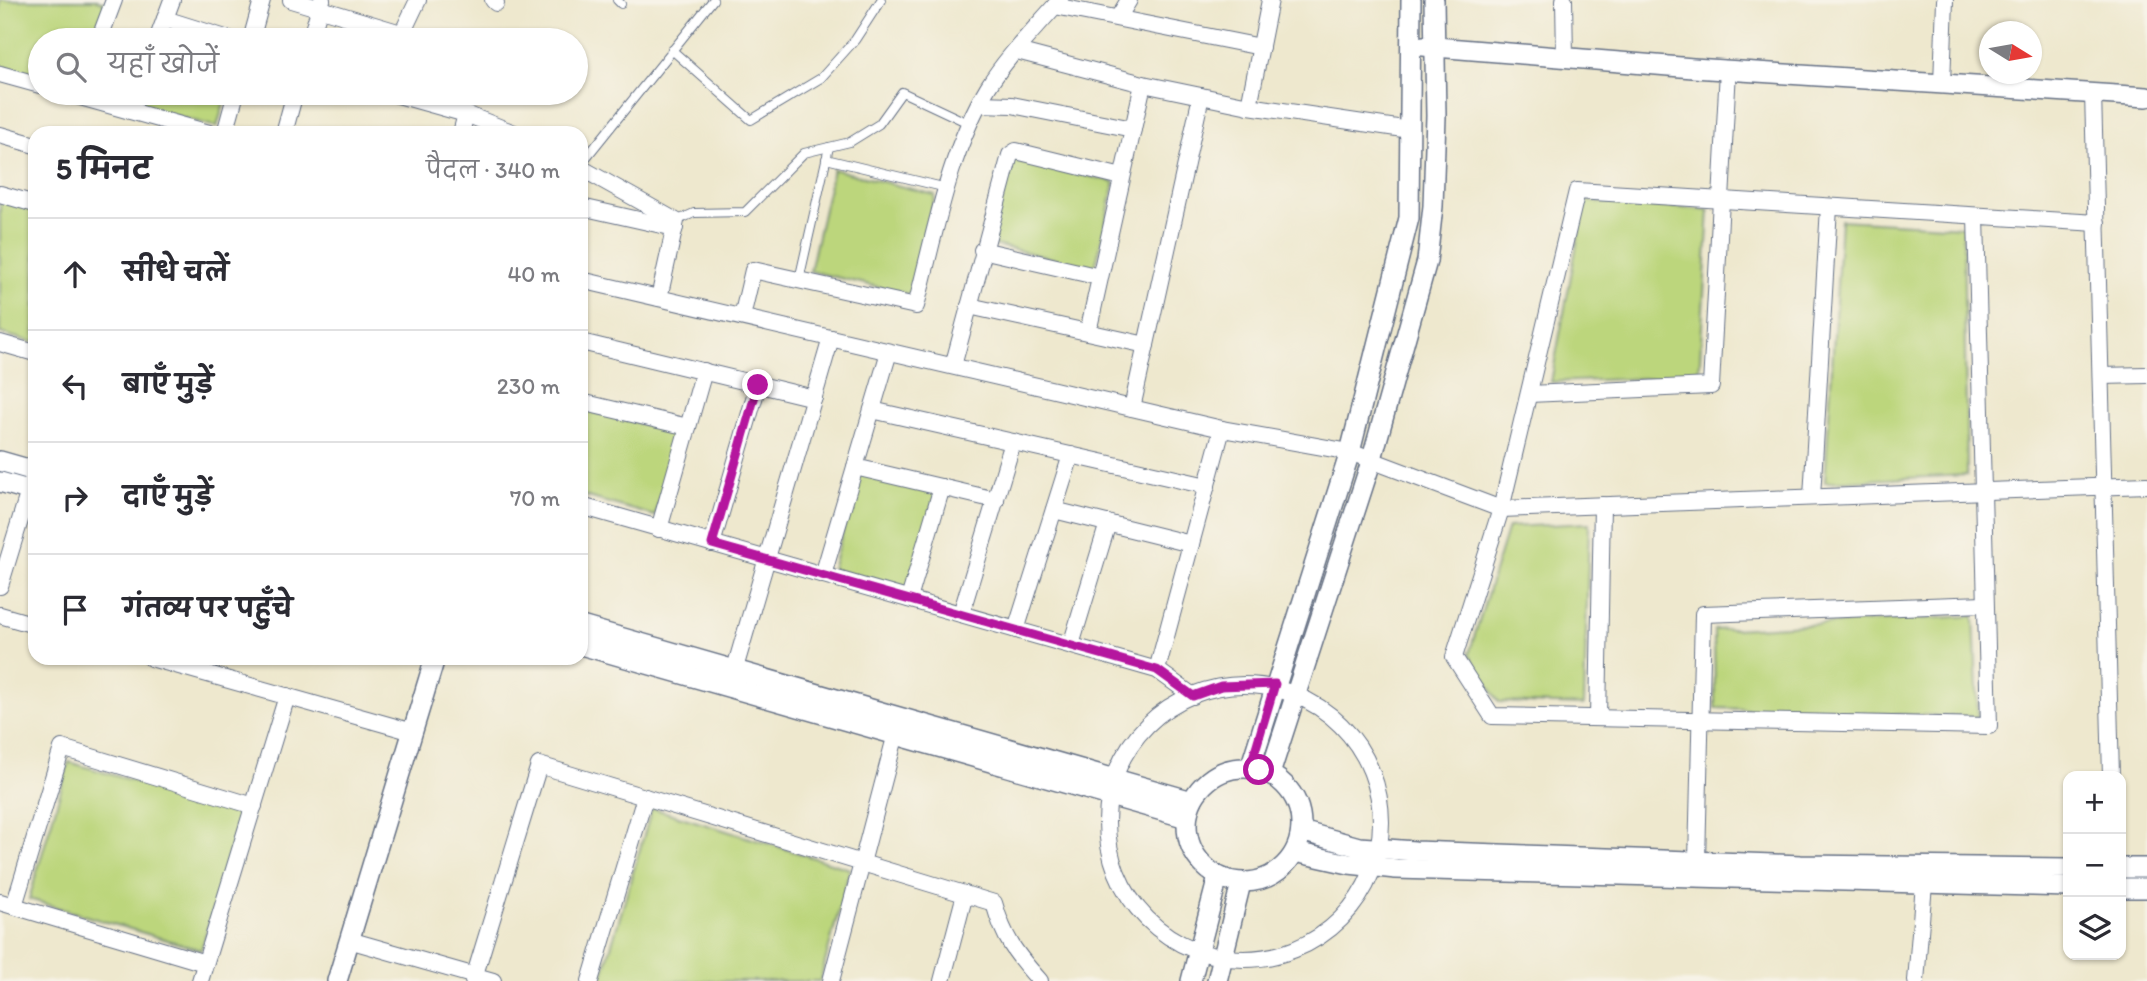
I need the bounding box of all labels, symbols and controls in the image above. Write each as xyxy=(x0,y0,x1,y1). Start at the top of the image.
north arrow xyxy=(1979,21,2042,84)
search box xyxy=(28,28,588,105)
icon: search xyxy=(52,48,90,86)
text: यहाँ खोजें xyxy=(108,48,219,80)
text: 5 मिनट xyxy=(56,150,151,187)
text: पैदल · 340 m xyxy=(426,156,560,184)
icon: ahead xyxy=(56,255,94,293)
text: सीधे चलें xyxy=(123,256,229,288)
text: 40 m xyxy=(507,260,560,288)
icon: left xyxy=(56,367,94,405)
text: बाएँ मुड़ें xyxy=(123,368,213,400)
route end xyxy=(742,369,773,400)
text: 230 m xyxy=(497,372,560,400)
icon: right xyxy=(56,479,94,517)
text: दाएँ मुड़ें xyxy=(123,480,213,512)
text: 70 m xyxy=(510,484,560,512)
icon: arrive xyxy=(56,591,94,629)
text: गंतव्य पर पहुँचे xyxy=(123,592,293,624)
route start xyxy=(1243,754,1274,785)
map controls xyxy=(2063,771,2126,960)
button: + xyxy=(2063,771,2126,834)
button: − xyxy=(2063,834,2126,897)
button: layers xyxy=(2063,897,2126,960)

